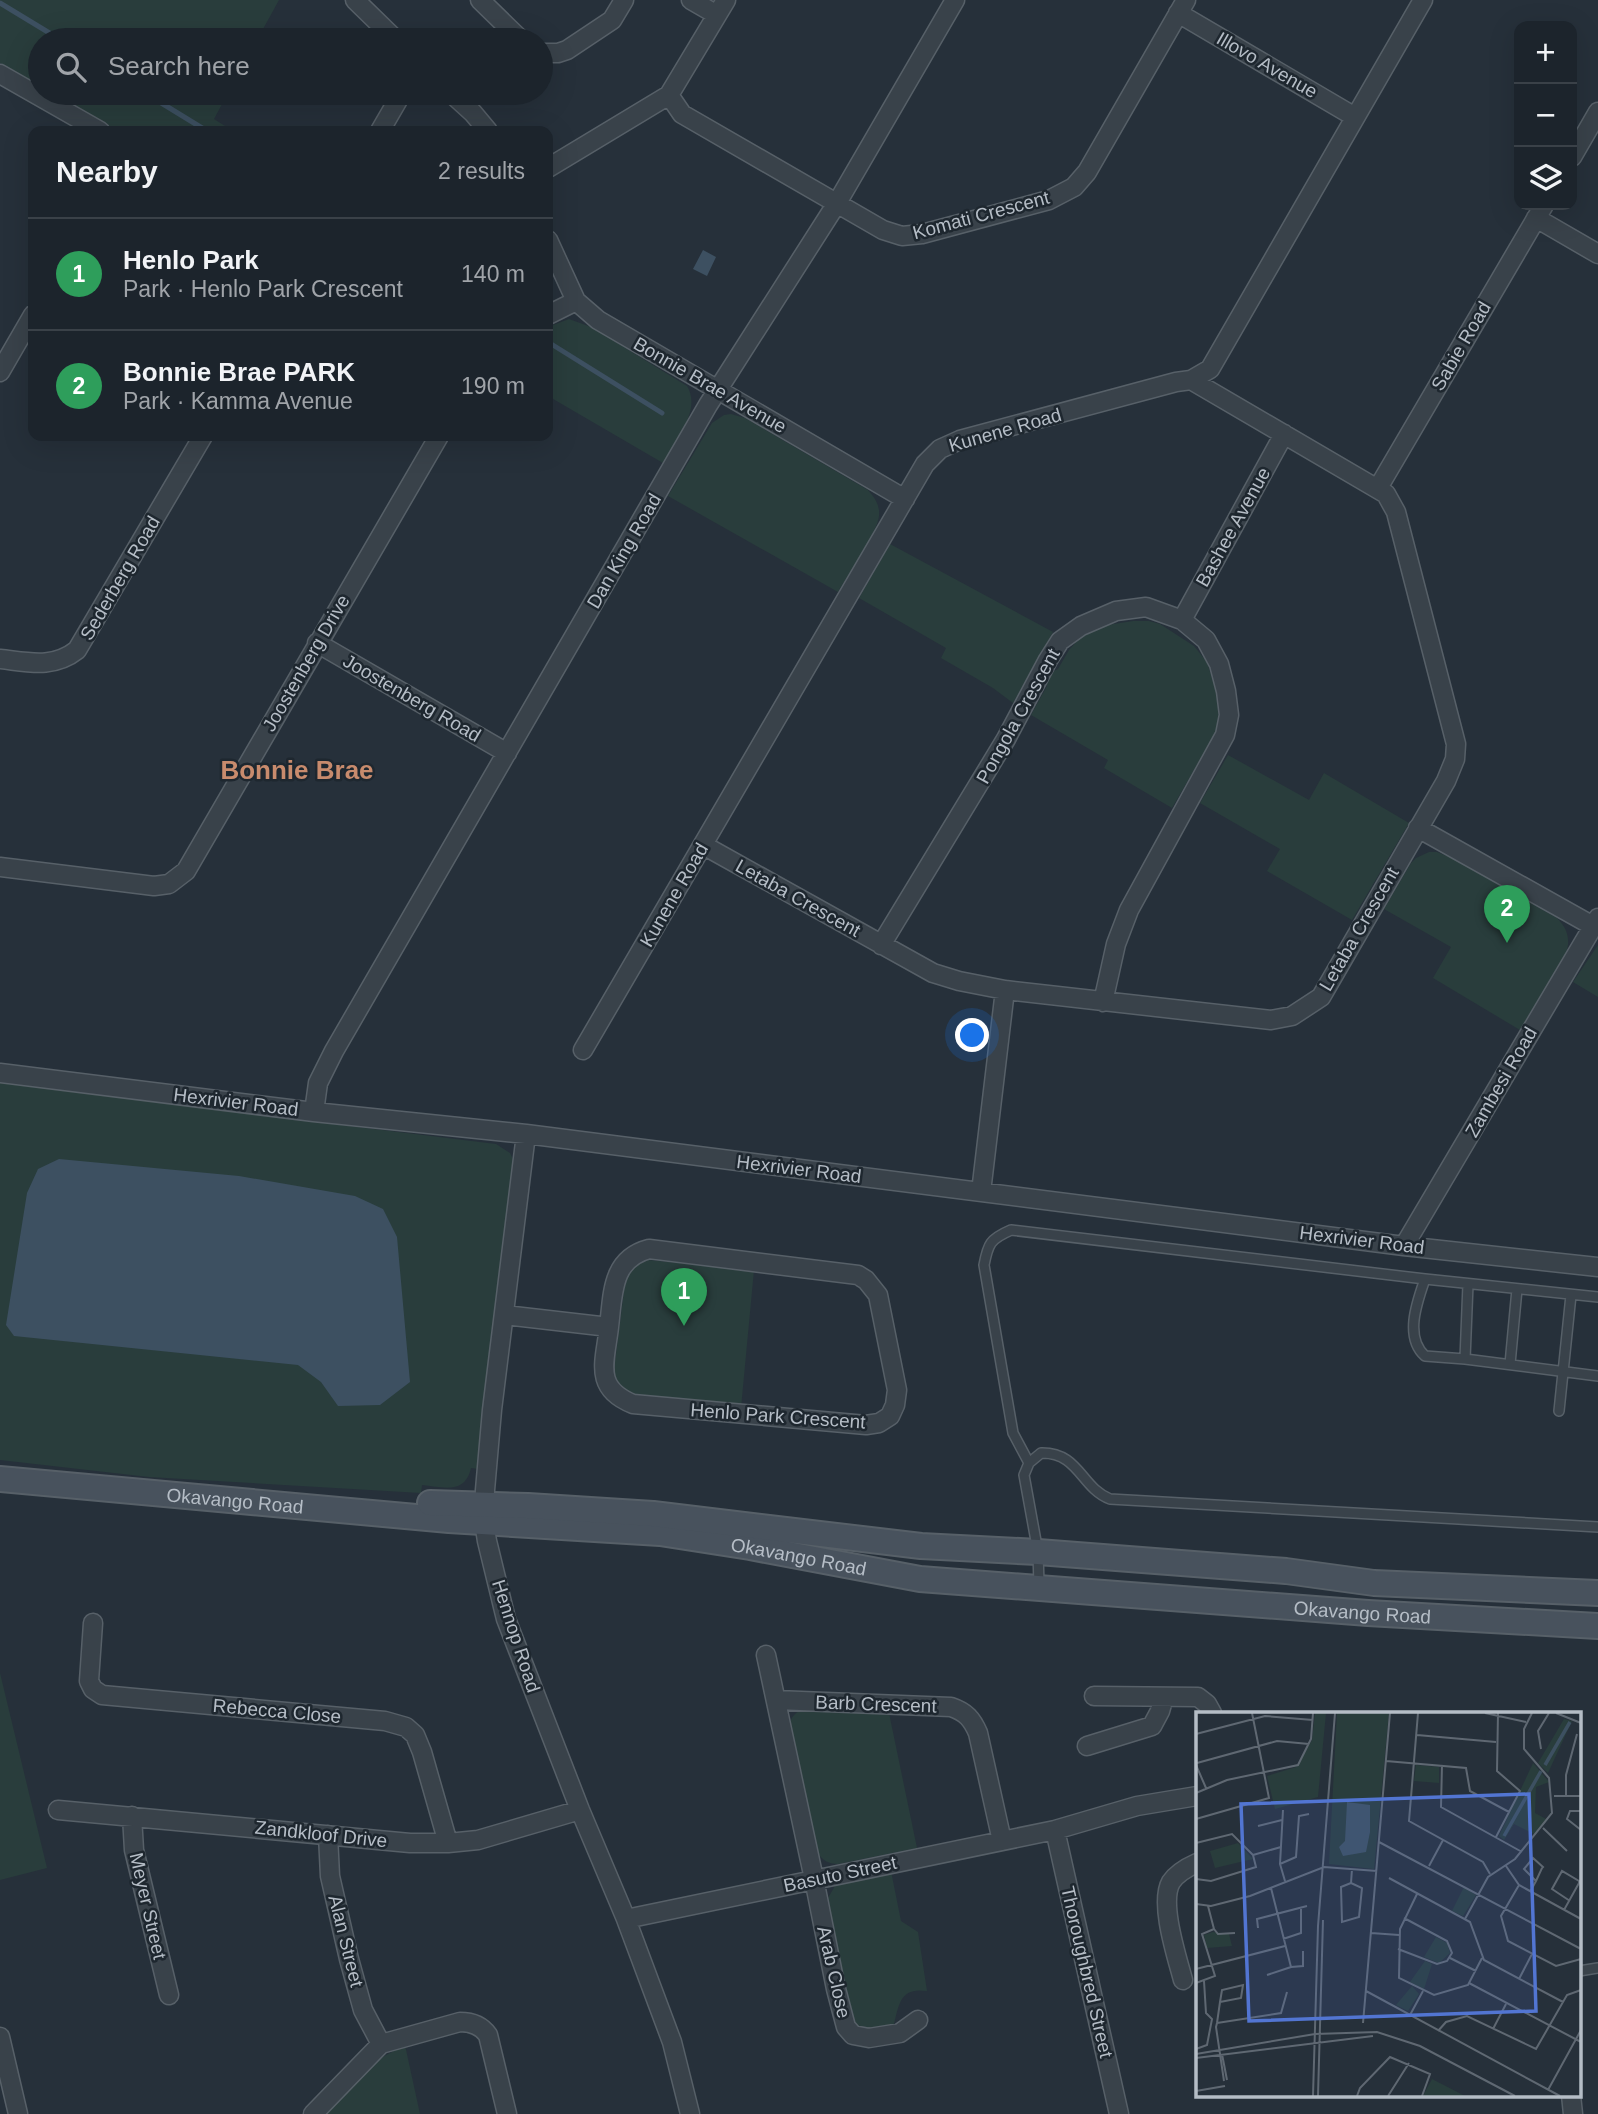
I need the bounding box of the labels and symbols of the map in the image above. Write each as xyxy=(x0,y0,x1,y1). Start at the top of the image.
street label: Illovo Avenue xyxy=(1213,28,1321,102)
street label: Komati Crescent xyxy=(910,186,1052,243)
street label: Sabie Road xyxy=(1427,298,1495,394)
street label: Bonnie Brae Avenue xyxy=(630,333,790,437)
street label: Kunene Road xyxy=(946,404,1064,456)
street label: Bashee Avenue xyxy=(1192,464,1274,590)
street label: Dan King Road xyxy=(583,490,665,612)
street label: Sederberg Road xyxy=(76,512,164,644)
street label: Joostenberg Drive xyxy=(258,591,354,735)
street label: Pongola Crescent xyxy=(972,644,1064,787)
street label: Joostenberg Road xyxy=(340,650,484,746)
district label: Bonnie Brae xyxy=(220,755,374,785)
street label: Kunene Road xyxy=(636,839,712,951)
street label: Letaba Crescent xyxy=(732,855,865,941)
street label: Letaba Crescent xyxy=(1315,863,1403,995)
pin: 2 xyxy=(1484,885,1530,943)
your location xyxy=(955,1018,989,1052)
street label: Zambesi Road xyxy=(1461,1023,1541,1141)
street label: Hexrivier Road xyxy=(172,1084,300,1120)
street label: Hexrivier Road xyxy=(735,1151,863,1187)
street label: Hexrivier Road xyxy=(1298,1222,1426,1258)
pin: 1 xyxy=(661,1268,707,1326)
street label: Henlo Park Crescent xyxy=(690,1399,867,1433)
street label: Okavango Road xyxy=(166,1484,304,1517)
street label: Okavango Road xyxy=(730,1534,868,1579)
street label: Hennop Road xyxy=(488,1577,544,1695)
street label: Okavango Road xyxy=(1293,1597,1432,1627)
street label: Barb Crescent xyxy=(815,1691,938,1717)
street label: Rebecca Close xyxy=(212,1695,342,1727)
inset map xyxy=(1196,1712,1580,2096)
street label: Zandkloof Drive xyxy=(254,1817,388,1851)
street label: Meyer Street xyxy=(126,1851,171,1962)
street label: Basuto Street xyxy=(782,1852,899,1896)
street label: Thoroughbred Street xyxy=(1057,1884,1117,2060)
street label: Alan Street xyxy=(324,1893,368,1990)
street label: Arab Close xyxy=(813,1924,855,2020)

